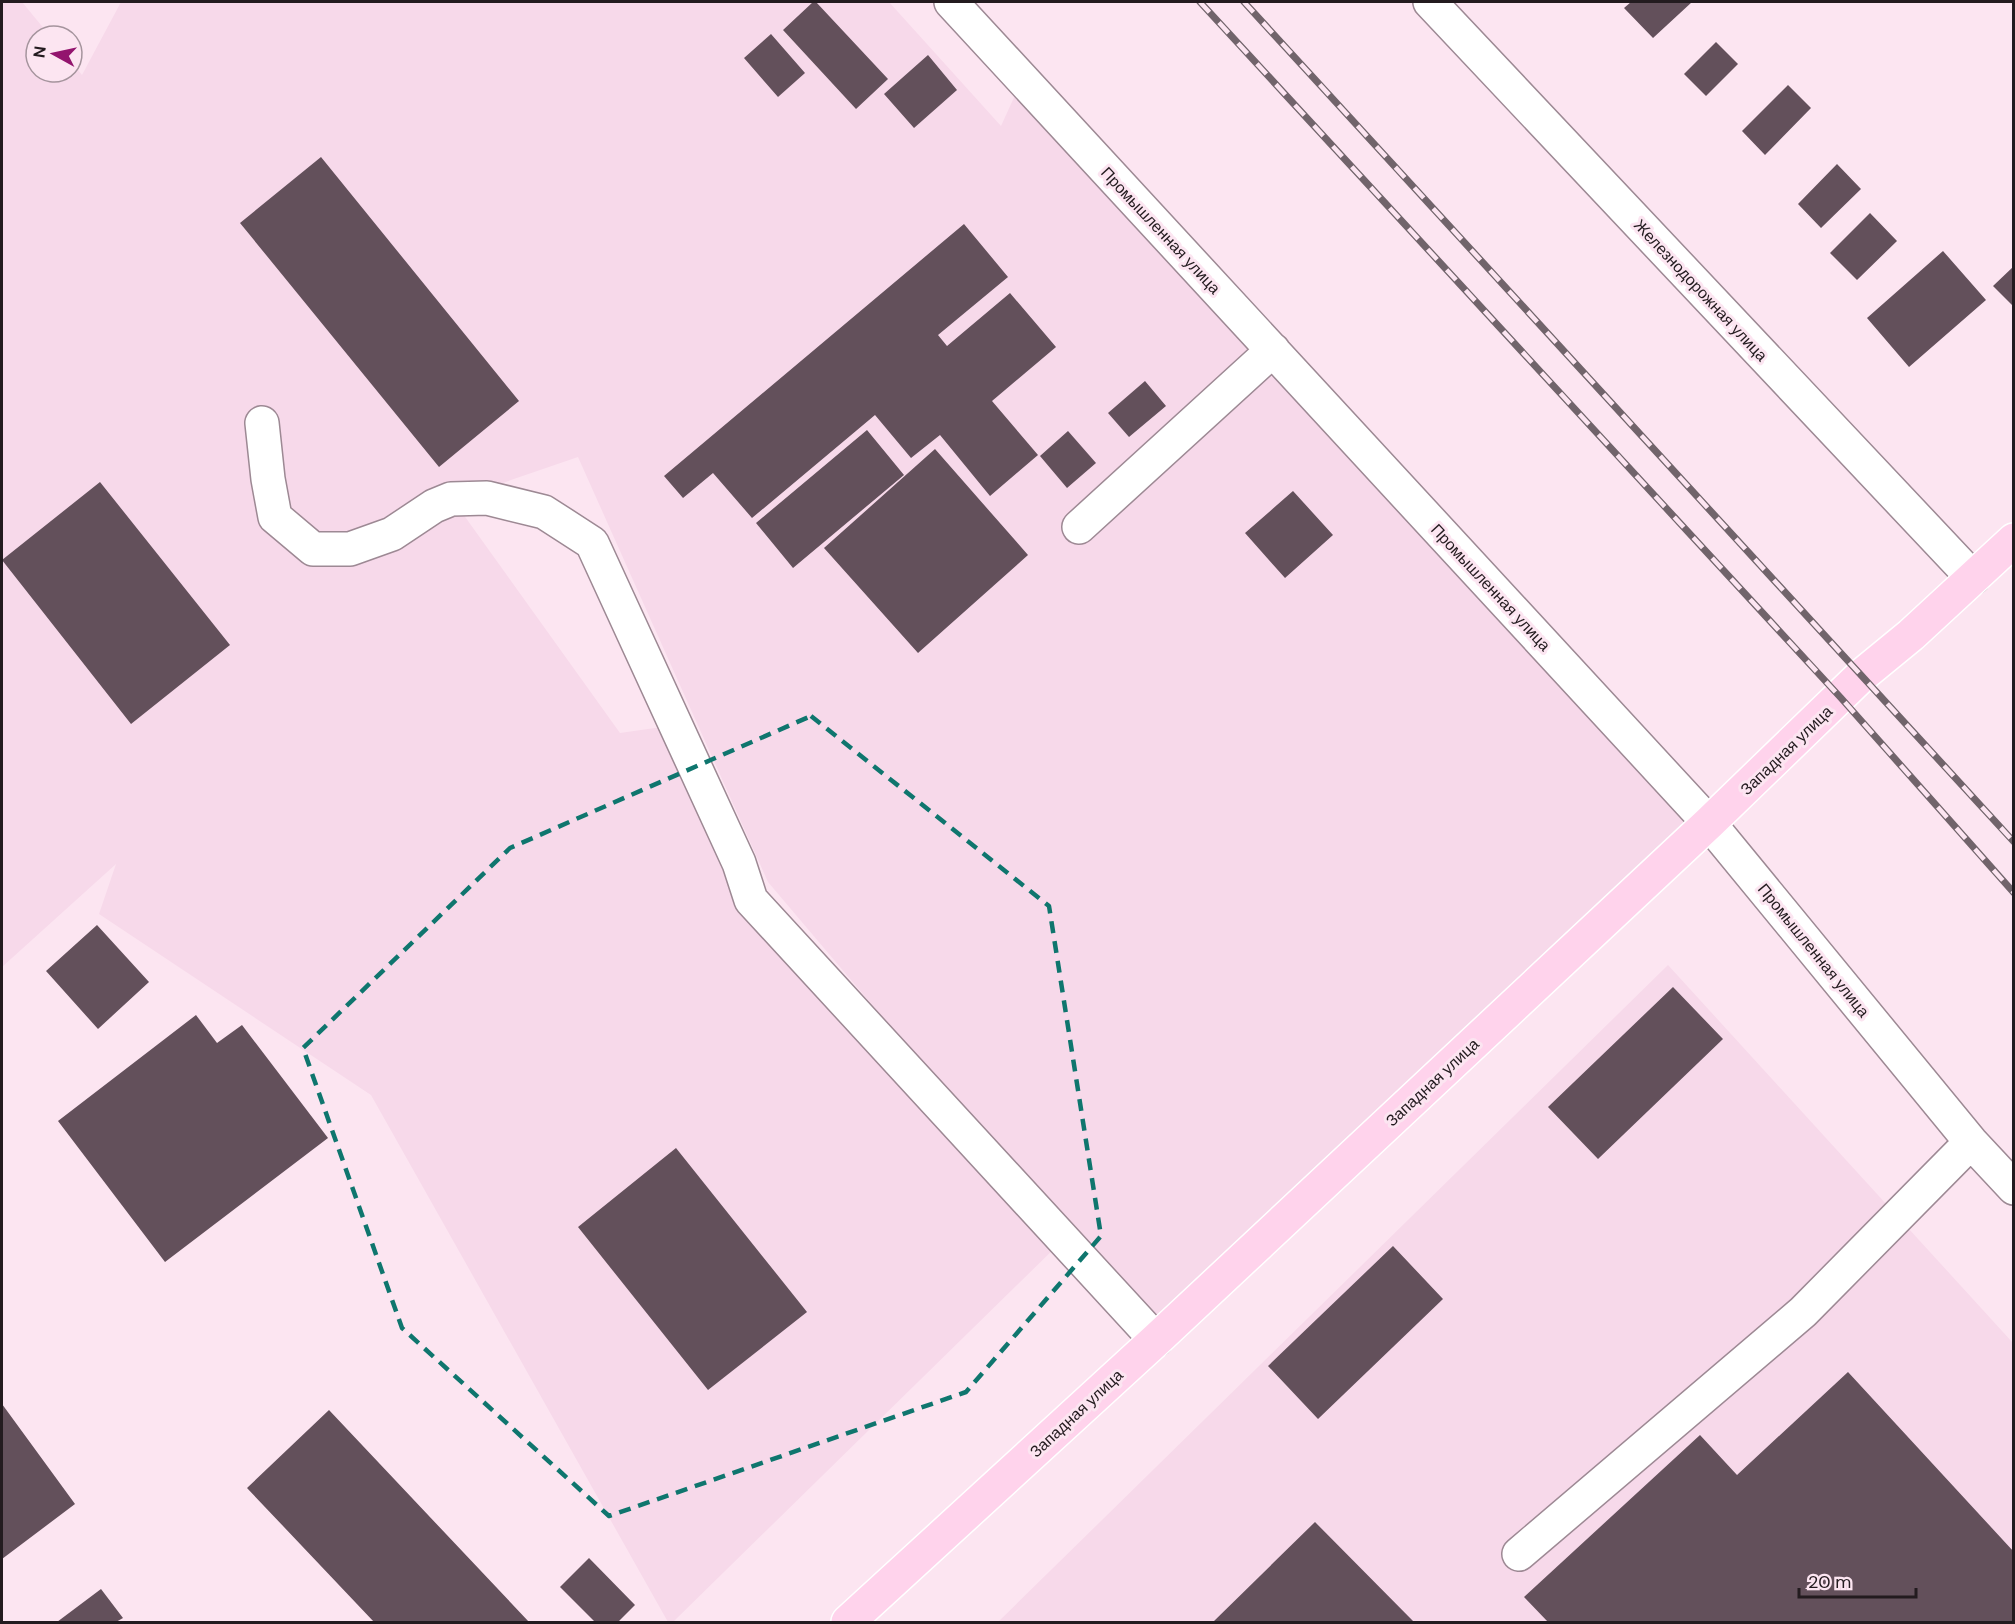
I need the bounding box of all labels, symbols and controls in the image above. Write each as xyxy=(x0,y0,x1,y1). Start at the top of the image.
north arrow xyxy=(24,24,84,84)
text: N xyxy=(28,45,51,59)
street label: Промышленная улица xyxy=(1096,162,1225,298)
street label: Железнодорожная улица xyxy=(1629,215,1772,366)
street label: Промышленная улица xyxy=(1426,519,1555,655)
street label: Западная улица xyxy=(1736,701,1837,800)
street label: Промышленная улица xyxy=(1753,879,1874,1022)
street label: Западная улица xyxy=(1381,1034,1483,1131)
street label: Западная улица xyxy=(1025,1365,1127,1462)
scale bar xyxy=(1799,1561,1916,1599)
text: 20 m xyxy=(1808,1570,1851,1594)

